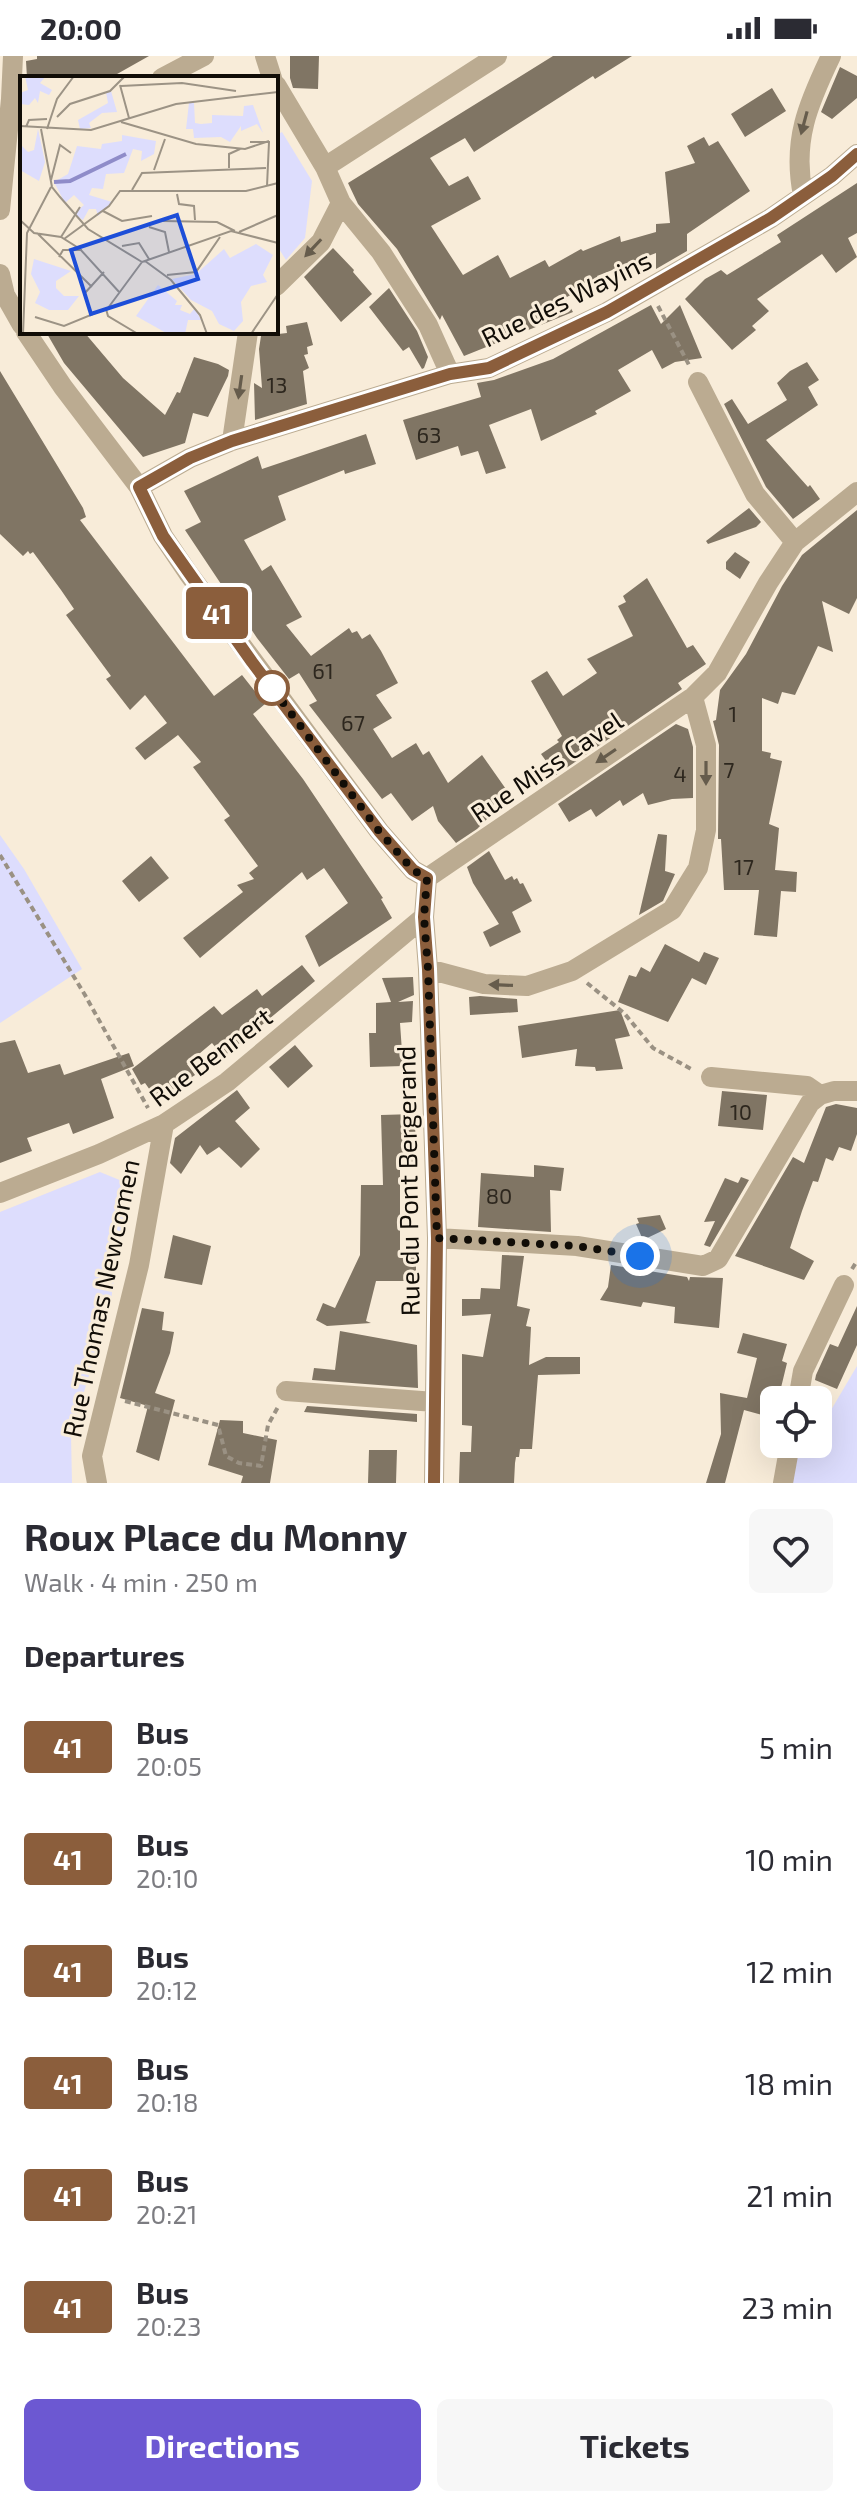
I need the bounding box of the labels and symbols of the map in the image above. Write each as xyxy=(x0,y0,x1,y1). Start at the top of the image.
inset map xyxy=(20,76,278,334)
one-way arrow xyxy=(797,111,809,136)
one-way arrow xyxy=(305,238,323,257)
street label: Rue des Wayins xyxy=(476,243,656,353)
house number: 13 xyxy=(267,371,288,397)
one-way arrow xyxy=(233,374,246,399)
house number: 63 xyxy=(417,421,441,447)
line badge: 41 xyxy=(181,587,253,639)
house number: 61 xyxy=(312,657,334,683)
unlabelled marker xyxy=(255,671,289,705)
house number: 1 xyxy=(729,700,737,726)
street label: Rue Miss Cavel xyxy=(464,704,628,828)
house number: 67 xyxy=(341,709,365,735)
one-way arrow xyxy=(595,749,616,764)
house number: 7 xyxy=(723,756,735,782)
house number: 4 xyxy=(673,760,687,786)
one-way arrow xyxy=(700,761,712,786)
house number: 17 xyxy=(734,853,754,879)
one-way arrow xyxy=(488,978,513,991)
street label: Rue Bennert xyxy=(143,1000,277,1112)
street label: Rue du Pont Bergerand xyxy=(389,1046,425,1316)
house number: 10 xyxy=(730,1098,752,1124)
street label: Rue Thomas Newcomen xyxy=(55,1156,145,1440)
house number: 80 xyxy=(486,1182,512,1208)
your location xyxy=(620,1236,660,1276)

